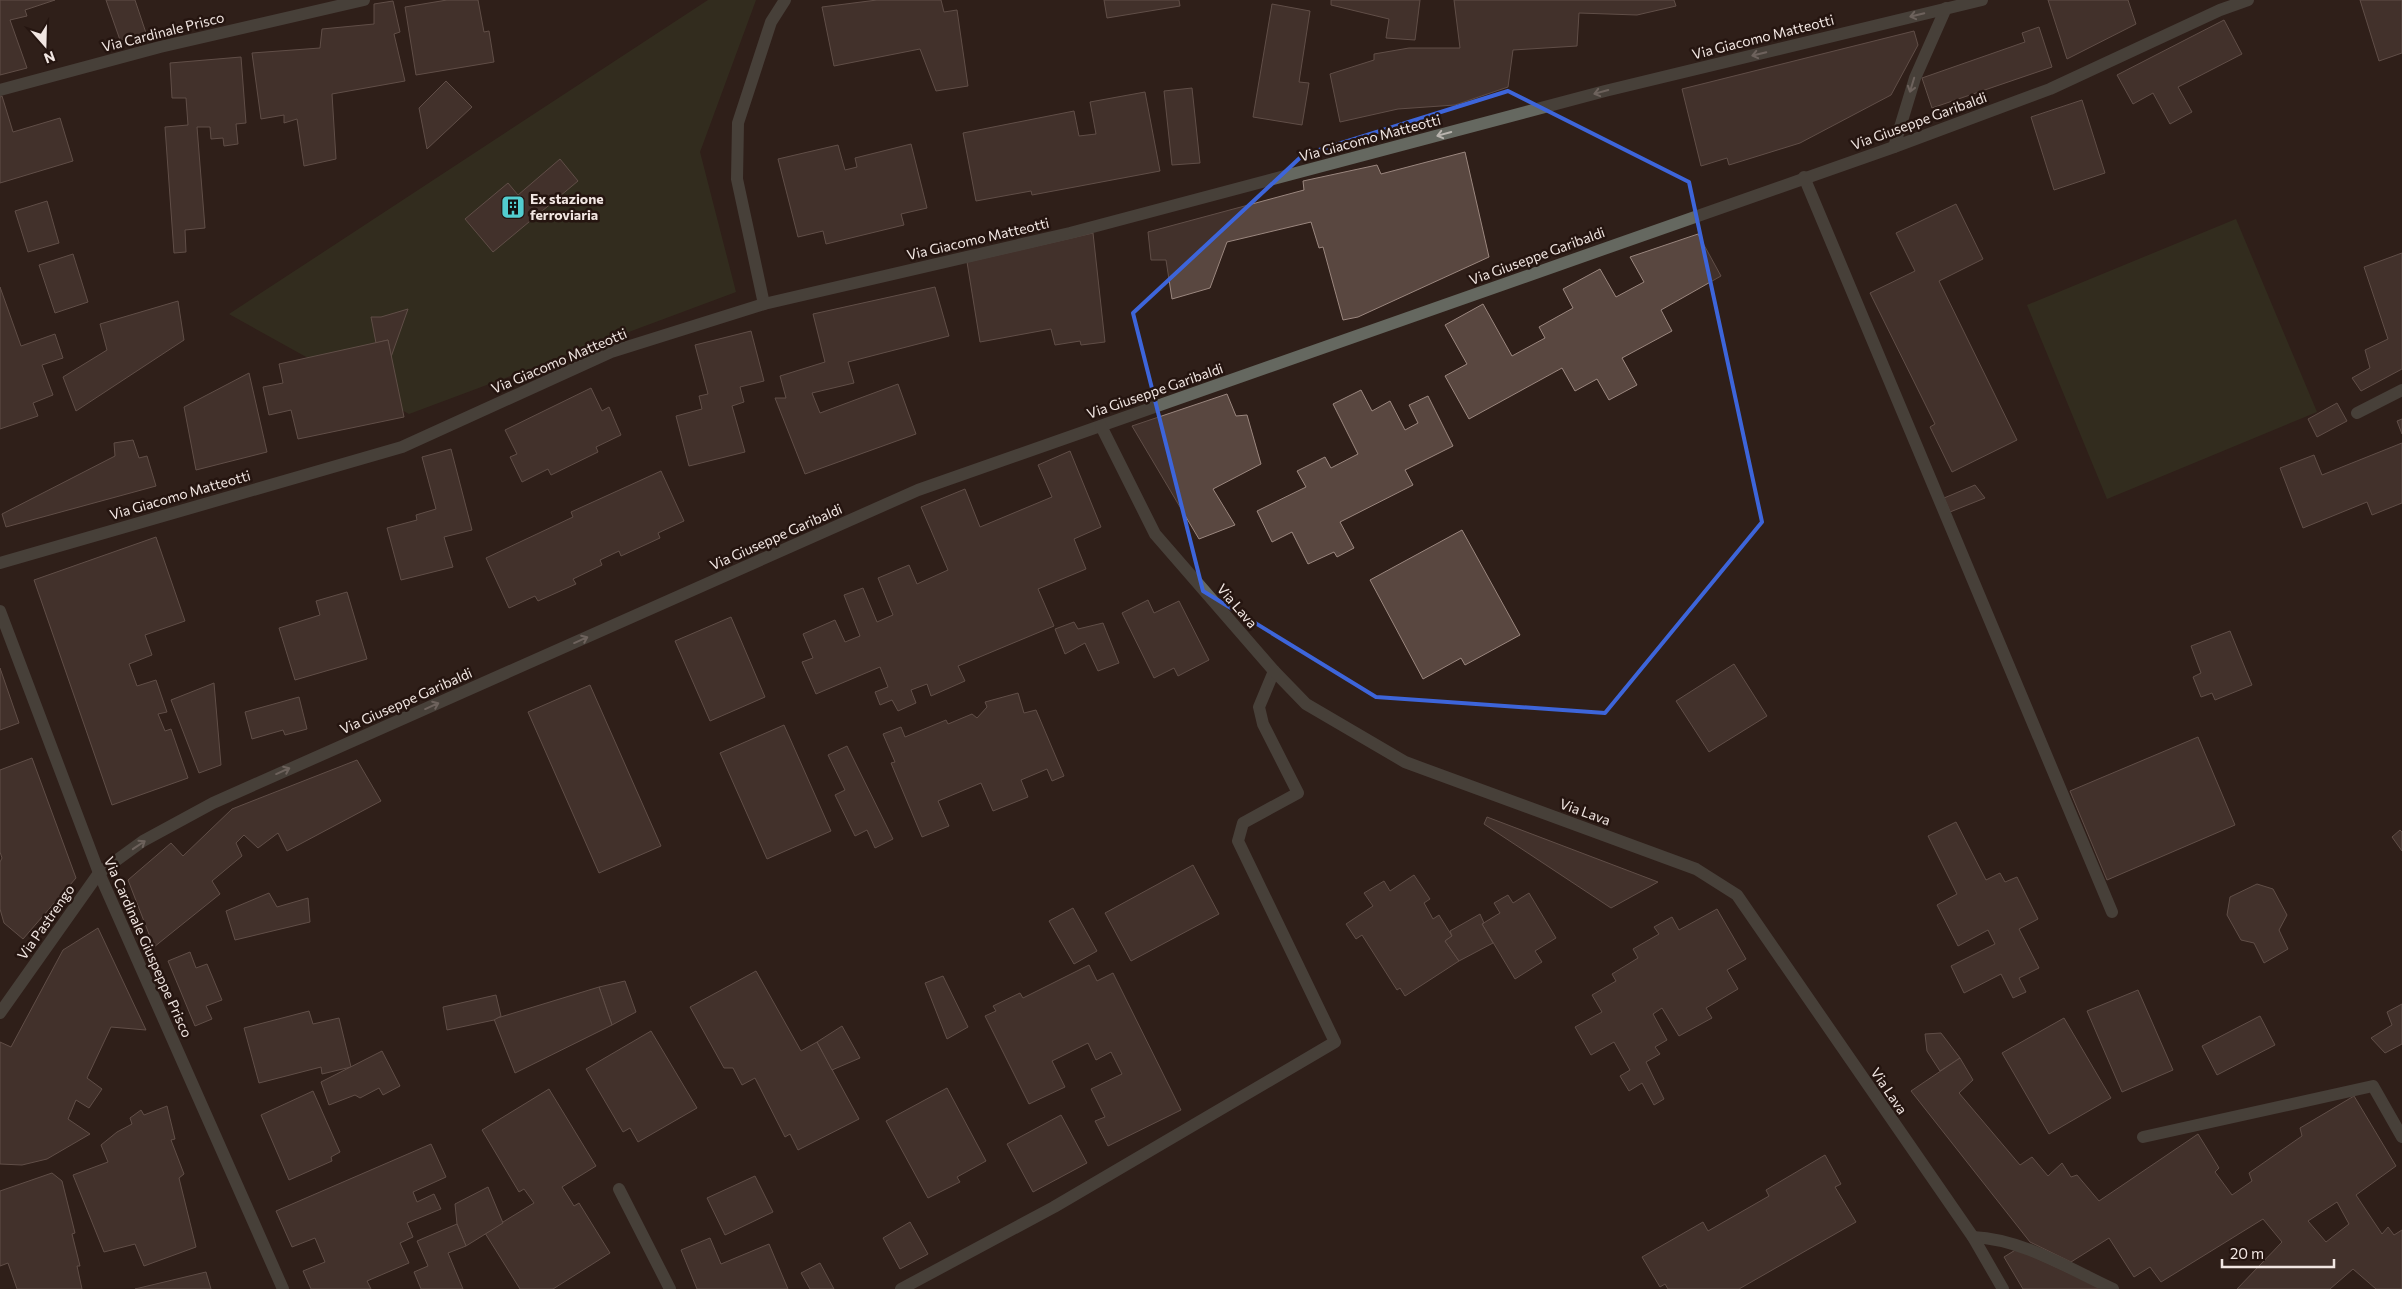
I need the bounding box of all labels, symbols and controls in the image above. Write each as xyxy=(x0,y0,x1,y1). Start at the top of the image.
street label: Via Cardinale Prisco xyxy=(100,8,226,55)
street label: Via Giacomo Matteotti xyxy=(1690,11,1836,62)
one-way arrow xyxy=(1910,11,1926,20)
north arrow xyxy=(20,20,70,70)
text: N xyxy=(42,48,57,67)
one-way arrow xyxy=(1752,50,1768,59)
one-way arrow xyxy=(1907,77,1917,93)
one-way arrow xyxy=(1594,88,1610,97)
street label: Via Giuseppe Garibaldi xyxy=(1849,88,1989,153)
street label: Via Giacomo Matteotti xyxy=(1297,110,1442,165)
one-way arrow xyxy=(1437,130,1453,139)
place label: Ex stazione ferroviaria xyxy=(530,190,604,223)
building icon: Ex stazione ferroviaria xyxy=(500,194,526,220)
street label: Via Giacomo Matteotti xyxy=(905,214,1051,263)
street label: Via Giuseppe Garibaldi xyxy=(1467,223,1607,288)
street label: Via Giacomo Matteotti xyxy=(488,324,629,397)
street label: Via Giuseppe Garibaldi xyxy=(1085,359,1225,422)
street label: Via Giacomo Matteotti xyxy=(108,466,252,523)
street label: Via Giuseppe Garibaldi xyxy=(707,500,845,573)
street label: Via Lava xyxy=(1214,580,1261,631)
one-way arrow xyxy=(573,634,588,644)
street label: Via Giuseppe Garibaldi xyxy=(337,664,475,737)
one-way arrow xyxy=(424,700,439,710)
one-way arrow xyxy=(275,766,290,776)
street label: Via Lava xyxy=(1557,795,1613,829)
one-way arrow xyxy=(131,840,145,850)
street label: Via Cardinale Giuspeppe Prisco xyxy=(101,854,196,1040)
street label: Via Pastrengo xyxy=(13,881,78,963)
street label: Via Lava xyxy=(1868,1064,1911,1117)
scale bar xyxy=(2222,1236,2334,1268)
text: 20 m xyxy=(2230,1244,2264,1262)

